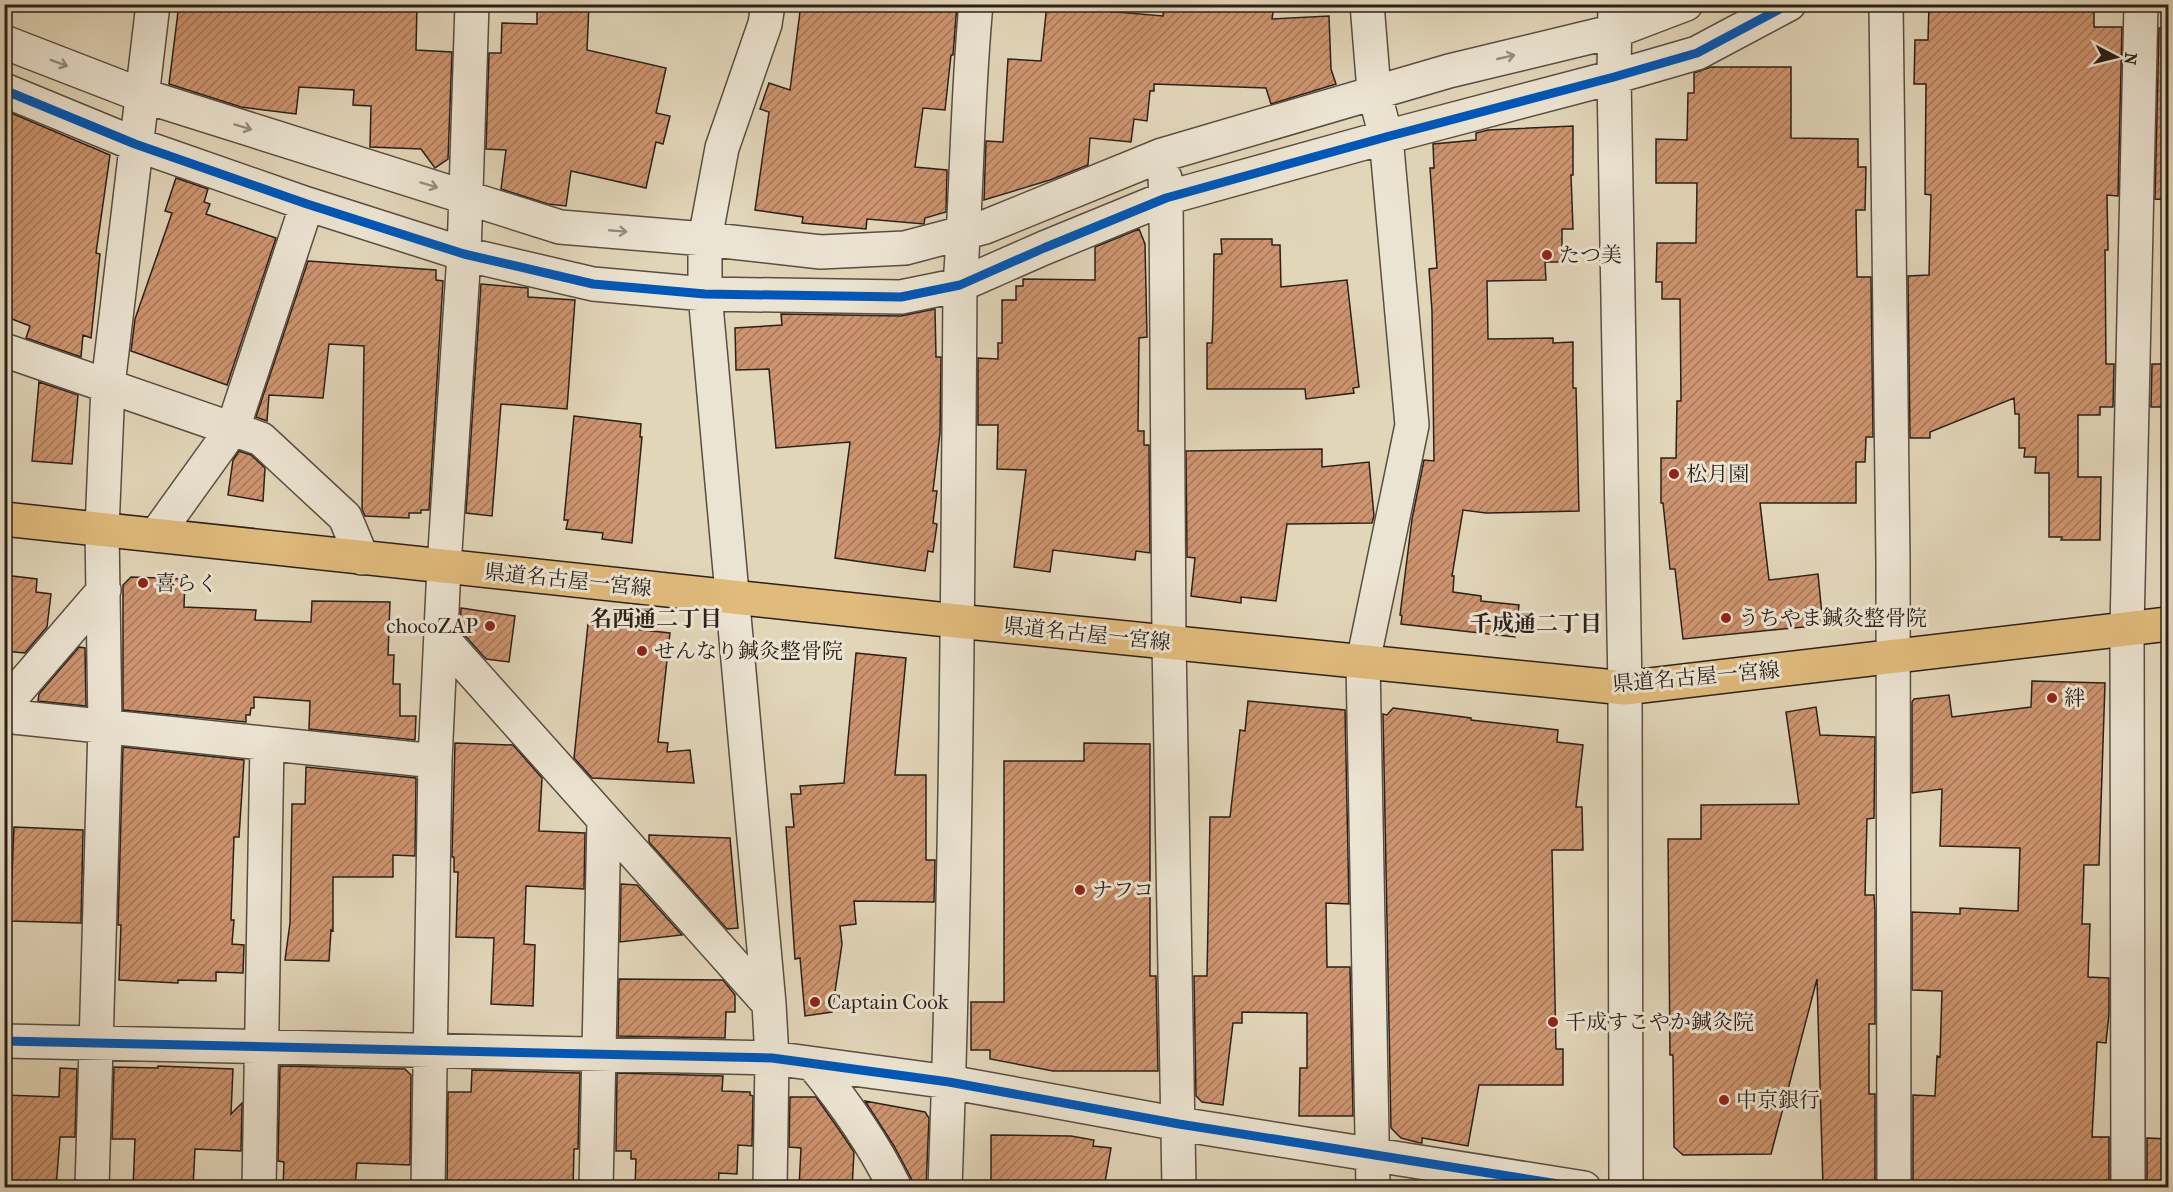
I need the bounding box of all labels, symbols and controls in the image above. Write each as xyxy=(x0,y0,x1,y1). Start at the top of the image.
north arrow xyxy=(2086,27,2146,87)
one-way arrow xyxy=(1497,51,1516,63)
text: N xyxy=(2120,52,2141,67)
one-way arrow xyxy=(49,58,68,69)
one-way arrow xyxy=(233,122,252,133)
one-way arrow xyxy=(419,180,438,191)
one-way arrow xyxy=(607,226,627,237)
place label: たつ美 xyxy=(1559,243,1622,267)
marker: たつ美 xyxy=(1540,248,1554,262)
place label: 松月園 xyxy=(1686,462,1749,486)
marker: 松月園 xyxy=(1667,467,1681,481)
street label: 県道名古屋一宮線 xyxy=(483,559,653,601)
place label: 喜らく xyxy=(155,571,218,595)
marker: 喜らく xyxy=(136,576,150,590)
district label: 名西通二丁目 xyxy=(590,606,722,632)
place label: うちやま鍼灸整骨院 xyxy=(1738,606,1927,630)
district label: 千成通二丁目 xyxy=(1470,611,1602,637)
marker: うちやま鍼灸整骨院 xyxy=(1719,611,1733,625)
street label: 県道名古屋一宮線 xyxy=(1002,613,1172,655)
place label: chocoZAP xyxy=(386,614,478,638)
marker: chocoZAP xyxy=(483,619,497,633)
place label: せんなり鍼灸整骨院 xyxy=(654,639,843,663)
marker: せんなり鍼灸整骨院 xyxy=(635,644,649,658)
street label: 県道名古屋一宮線 xyxy=(1611,658,1781,696)
place label: 絆 xyxy=(2064,686,2085,710)
marker: 絆 xyxy=(2045,691,2059,705)
place label: ナフコ xyxy=(1092,878,1154,902)
marker: ナフコ xyxy=(1073,883,1087,897)
place label: Captain Cook xyxy=(827,990,949,1014)
marker: Captain Cook xyxy=(808,995,822,1009)
place label: 千成すこやか鍼灸院 xyxy=(1565,1010,1754,1034)
marker: 千成すこやか鍼灸院 xyxy=(1546,1015,1560,1029)
place label: 中京銀行 xyxy=(1736,1088,1820,1112)
marker: 中京銀行 xyxy=(1717,1093,1731,1107)

